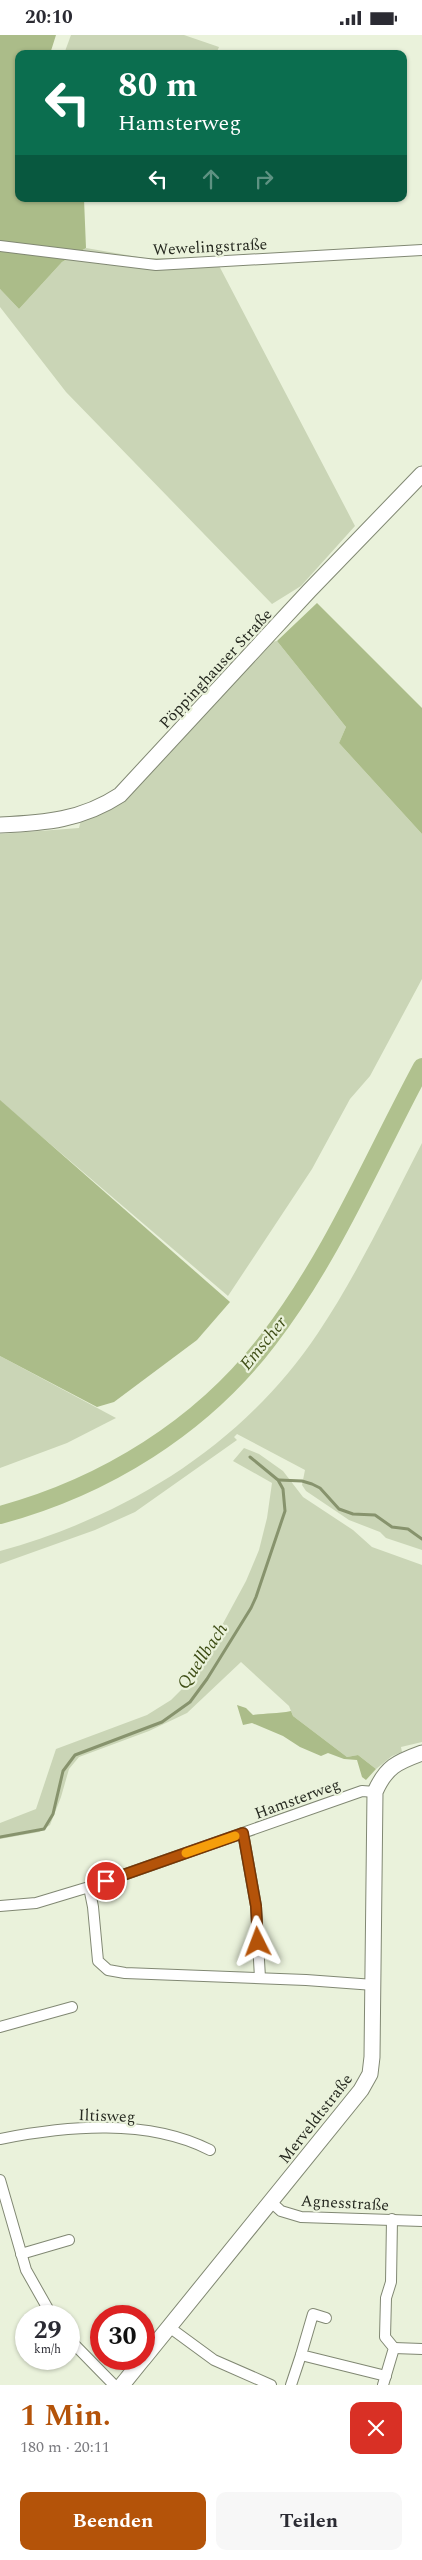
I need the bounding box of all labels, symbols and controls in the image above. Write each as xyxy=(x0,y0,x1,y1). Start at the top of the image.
text: 20:10 xyxy=(25,3,73,32)
text: 80 m xyxy=(118,59,198,112)
icon: left xyxy=(35,70,100,135)
text: Hamsterweg xyxy=(118,107,241,140)
icon: left xyxy=(144,165,172,193)
icon: ahead xyxy=(197,165,225,193)
icon: right xyxy=(250,165,278,193)
street label: Wewelingstraße xyxy=(152,232,268,262)
street label: Pöppinghauser Straße xyxy=(154,603,278,734)
water label: Emscher xyxy=(233,1310,294,1376)
water label: Quellbach xyxy=(170,1618,235,1695)
street label: Hamsterweg xyxy=(251,1772,344,1826)
pin xyxy=(85,1860,127,1902)
icon: arrive xyxy=(92,1867,120,1895)
position arrow xyxy=(231,1915,283,1967)
street label: Merveldtstraße xyxy=(273,2068,359,2169)
street label: Iltisweg xyxy=(78,2103,136,2129)
street label: Agnesstraße xyxy=(300,2189,390,2217)
speed limit sign: 30 xyxy=(90,2305,155,2370)
text: 29 xyxy=(33,2312,62,2350)
text: km/h xyxy=(34,2340,61,2359)
text: 1 Min. xyxy=(20,2393,111,2439)
button: close xyxy=(350,2402,402,2454)
text: 180 m · 20:11 xyxy=(20,2435,110,2459)
button: Beenden xyxy=(20,2492,206,2550)
button: Teilen xyxy=(216,2492,402,2550)

